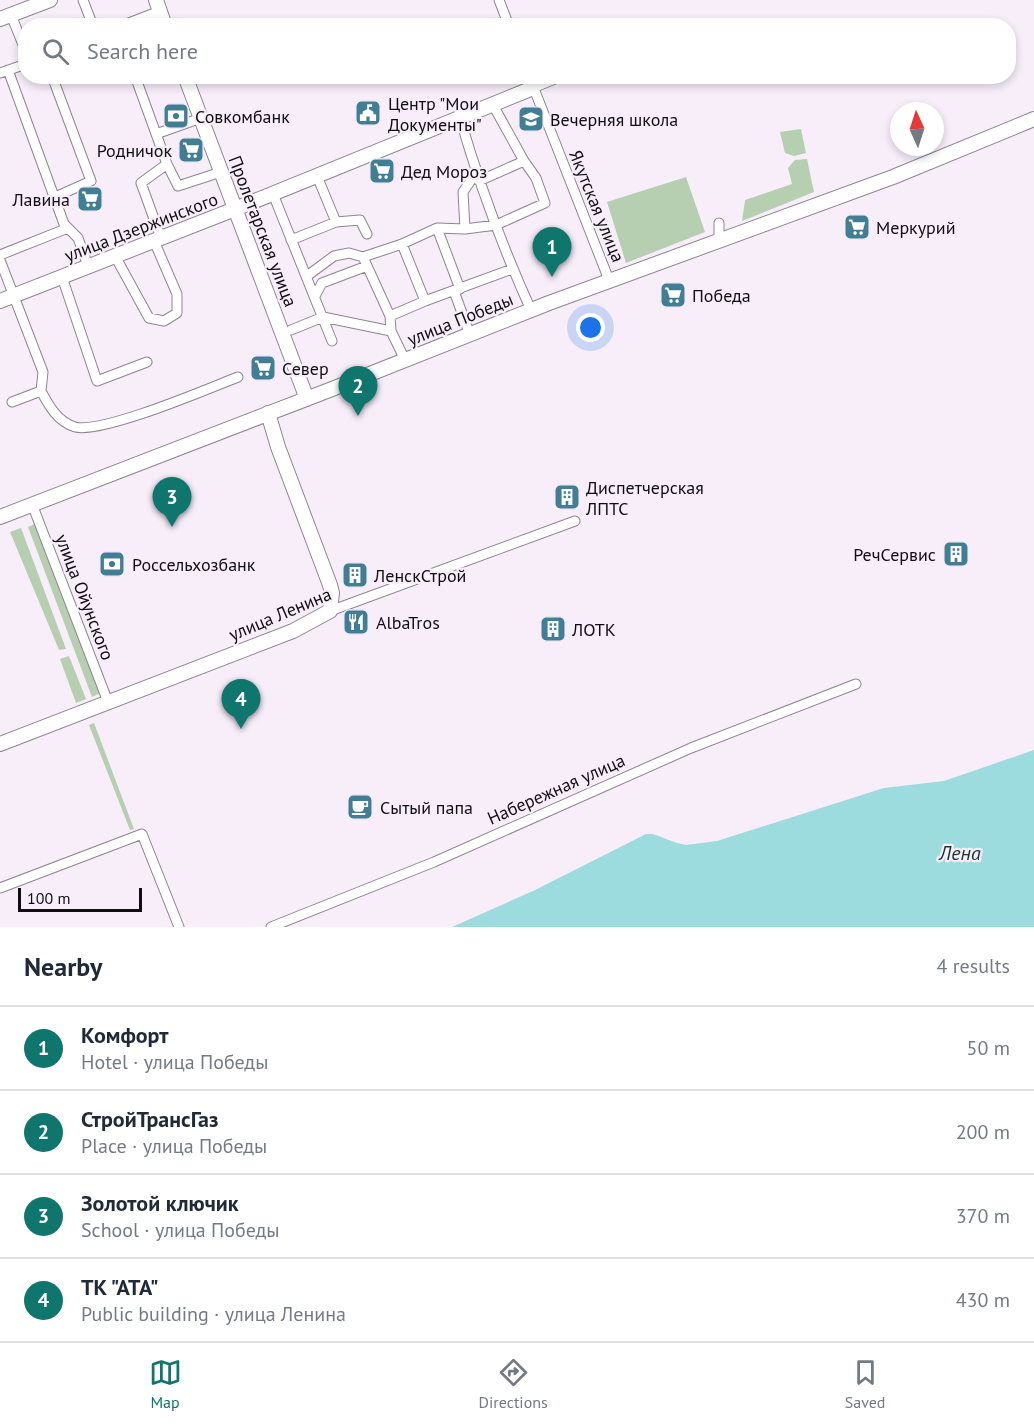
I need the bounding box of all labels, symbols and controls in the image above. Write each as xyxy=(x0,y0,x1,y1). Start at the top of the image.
search box xyxy=(18,18,1016,84)
icon: search xyxy=(39,35,72,68)
text: Search here xyxy=(87,37,198,65)
place label: Центр "Мои Документы" xyxy=(388,92,482,136)
public building icon: Центр "Мои Документы" xyxy=(353,98,383,128)
bank icon: Совкомбанк xyxy=(161,101,191,131)
north arrow xyxy=(890,102,944,156)
school or university icon: Вечерняя школа xyxy=(516,104,546,134)
place label: Совкомбанк xyxy=(195,105,290,128)
place label: Вечерняя школа xyxy=(550,108,678,131)
supermarket icon: Родничок xyxy=(176,135,206,165)
place label: Родничок xyxy=(97,139,172,162)
street label: Якутская улица xyxy=(564,147,630,265)
street label: Пролетарская улица xyxy=(224,152,302,310)
supermarket icon: Дед Мороз xyxy=(367,156,397,186)
place label: Дед Мороз xyxy=(401,160,487,183)
supermarket icon: Лавина xyxy=(75,184,105,214)
street label: улица Дзержинского xyxy=(61,187,221,267)
place label: Лавина xyxy=(11,188,70,211)
supermarket icon: Меркурий xyxy=(842,212,872,242)
place label: Меркурий xyxy=(876,216,956,239)
pin: 1 xyxy=(532,228,572,277)
supermarket icon: Победа xyxy=(658,280,688,310)
place label: Победа xyxy=(692,284,751,307)
street label: улица Победы xyxy=(404,287,516,351)
your location xyxy=(576,313,605,342)
supermarket icon: Север xyxy=(248,353,278,383)
place label: Север xyxy=(282,357,329,380)
pin: 2 xyxy=(338,366,378,416)
place label: Диспетчерская ЛПТС xyxy=(585,476,704,520)
pin: 3 xyxy=(152,478,192,527)
building icon: Диспетчерская ЛПТС xyxy=(552,482,582,512)
street label: улица Ойунского xyxy=(50,531,120,663)
building icon: РечСервис xyxy=(941,539,971,569)
place label: РечСервис xyxy=(853,543,936,566)
bank icon: Россельхозбанк xyxy=(97,549,127,579)
place label: Россельхозбанк xyxy=(132,553,256,576)
building icon: ЛенскСтрой xyxy=(340,560,370,590)
place label: ЛенскСтрой xyxy=(373,564,466,587)
street label: улица Ленина xyxy=(225,582,335,646)
restaurant icon: AlbaTros xyxy=(341,607,371,637)
place label: AlbaTros xyxy=(376,611,440,634)
building icon: ЛОТК xyxy=(538,614,568,644)
place label: ЛОТК xyxy=(571,618,616,641)
pin: 4 xyxy=(222,680,260,729)
street label: Набережная улица xyxy=(484,748,628,830)
cafe icon: Сытый папа xyxy=(345,792,375,822)
place label: Сытый папа xyxy=(380,796,473,819)
water label: Лена xyxy=(938,840,981,866)
scale bar xyxy=(18,885,142,912)
text: 100 m xyxy=(27,888,70,908)
text: Nearby xyxy=(24,950,102,983)
text: 4 results xyxy=(937,953,1010,979)
text: Комфорт xyxy=(81,1021,169,1049)
text: 1 xyxy=(38,1035,49,1061)
text: 50 m xyxy=(967,1035,1010,1061)
text: Hotel · улица Победы xyxy=(81,1049,268,1075)
text: СтройТрансГаз xyxy=(81,1105,219,1133)
text: 2 xyxy=(38,1119,49,1145)
text: 200 m xyxy=(956,1119,1010,1145)
text: Place · улица Победы xyxy=(81,1133,267,1159)
text: Золотой ключик xyxy=(81,1189,239,1217)
text: 3 xyxy=(38,1203,49,1229)
text: 370 m xyxy=(956,1203,1010,1229)
text: School · улица Победы xyxy=(81,1217,279,1243)
text: ТК "АТА" xyxy=(81,1273,159,1301)
text: 4 xyxy=(38,1287,49,1313)
text: 430 m xyxy=(956,1287,1010,1313)
text: Public building · улица Ленина xyxy=(81,1301,346,1327)
tab: Map xyxy=(149,1356,182,1412)
tab: Directions xyxy=(479,1356,548,1412)
tab: Saved xyxy=(845,1356,885,1412)

